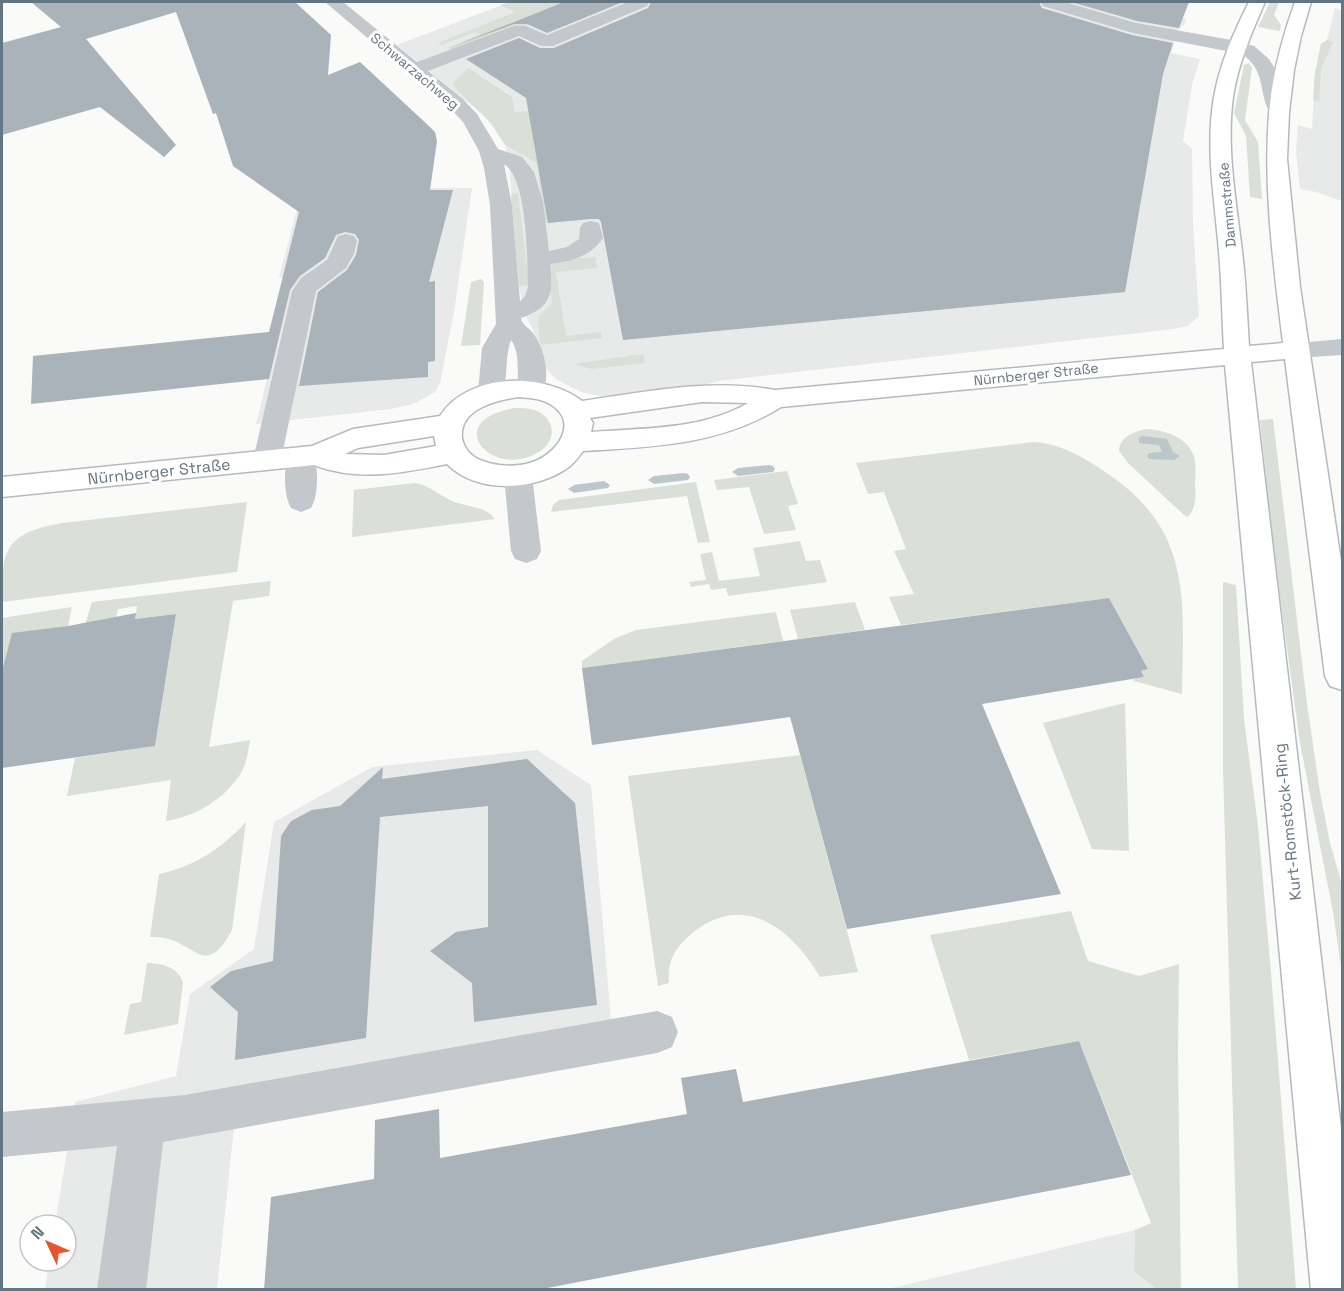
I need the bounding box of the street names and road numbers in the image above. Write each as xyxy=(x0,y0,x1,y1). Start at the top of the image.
street label: Schwarzachweg xyxy=(367,29,463,113)
street label: Dammstraße xyxy=(1214,162,1240,248)
street label: Nürnberger Straße xyxy=(973,358,1099,390)
street label: Nürnberger Straße xyxy=(87,454,231,489)
street label: Kurt-Romstöck-Ring xyxy=(1269,742,1306,902)

